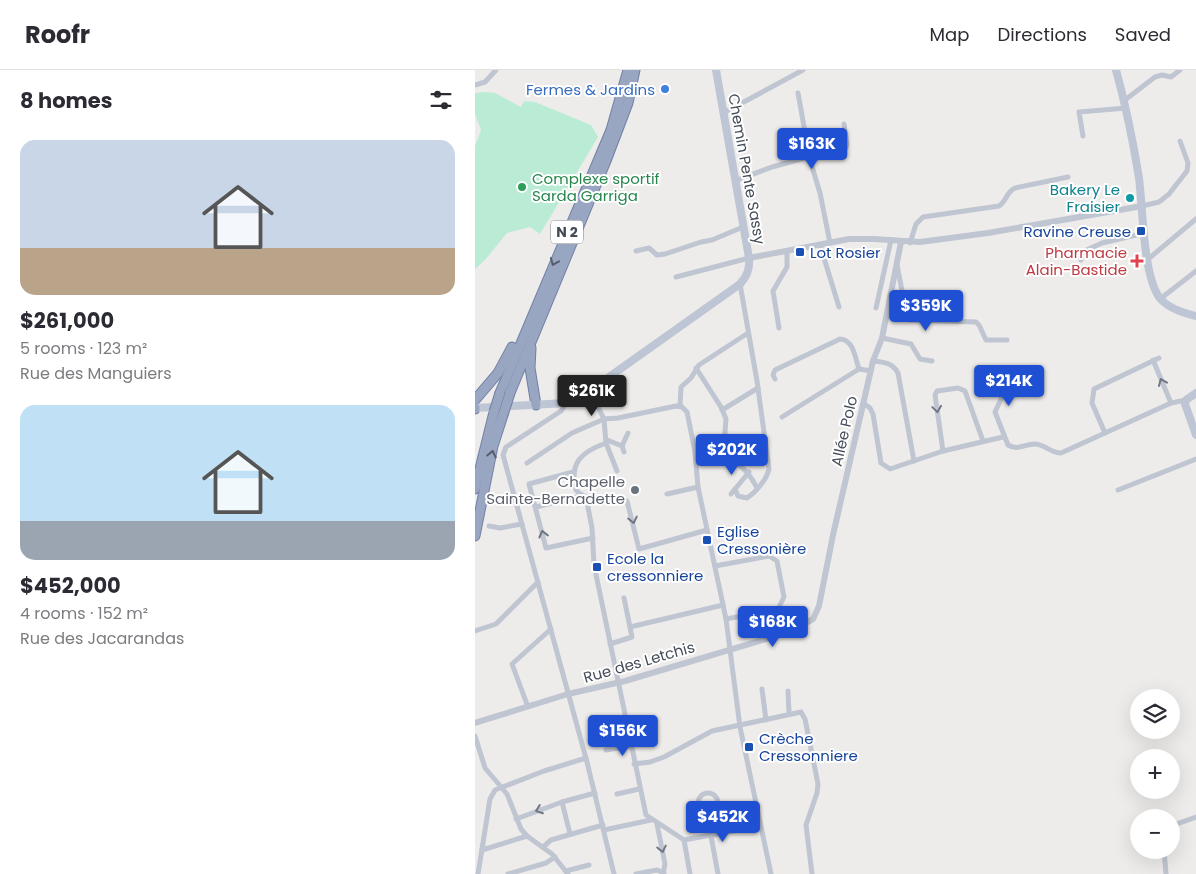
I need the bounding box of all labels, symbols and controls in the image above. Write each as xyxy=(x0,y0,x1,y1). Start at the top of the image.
text: Roofr xyxy=(25,18,90,51)
text: Map xyxy=(930,22,969,47)
text: Directions xyxy=(997,22,1087,47)
text: Saved xyxy=(1115,22,1171,47)
place label: Fermes & Jardins xyxy=(526,79,655,100)
marker: Fermes & Jardins xyxy=(659,83,671,95)
text: 8 homes xyxy=(20,86,112,115)
icon: filters xyxy=(427,86,455,114)
street label: Chemin Pente Sassy xyxy=(723,92,771,247)
pin: $163K xyxy=(777,128,847,170)
text: $163K xyxy=(788,132,836,155)
place label: Complexe sportif Sarda Garriga xyxy=(532,168,660,206)
icon: home xyxy=(193,172,283,262)
place label: Bakery Le Fraisier xyxy=(1050,179,1120,217)
marker: Complexe sportif Sarda Garriga xyxy=(516,181,528,193)
marker: Bakery Le Fraisier xyxy=(1124,192,1136,204)
road number: N 2 xyxy=(551,220,583,243)
place label: Ravine Creuse xyxy=(1024,221,1131,242)
marker: Ravine Creuse xyxy=(1135,225,1147,237)
place label: Lot Rosier xyxy=(810,242,881,263)
place label: Pharmacie Alain-Bastide xyxy=(1026,242,1127,280)
marker: Lot Rosier xyxy=(794,246,806,258)
marker: Pharmacie Alain-Bastide xyxy=(1131,255,1143,267)
one-way arrow xyxy=(550,257,560,266)
pin: $359K xyxy=(891,290,961,332)
text: $359K xyxy=(900,294,952,317)
text: $261,000 xyxy=(20,306,114,335)
text: 5 rooms · 123 m² xyxy=(20,337,147,360)
text: Rue des Manguiers xyxy=(20,362,172,385)
pin: $214K xyxy=(974,364,1044,407)
text: $214K xyxy=(985,369,1033,392)
pin: $261K xyxy=(557,374,627,417)
one-way arrow xyxy=(1158,378,1169,387)
text: $261K xyxy=(568,379,616,402)
street label: Allée Polo xyxy=(826,394,862,468)
one-way arrow xyxy=(931,405,942,413)
pin: $202K xyxy=(697,434,767,476)
icon: home xyxy=(193,437,283,527)
text: $202K xyxy=(707,438,757,461)
one-way arrow xyxy=(486,450,496,459)
place label: Chapelle Sainte-Bernadette xyxy=(486,471,625,509)
marker: Chapelle Sainte-Bernadette xyxy=(629,484,641,496)
one-way arrow xyxy=(627,516,638,525)
place label: Eglise Cressonière xyxy=(717,521,806,559)
one-way arrow xyxy=(538,530,549,539)
marker: Eglise Cressonière xyxy=(701,534,713,546)
place label: Ecole la cressonniere xyxy=(607,548,703,586)
marker: Ecole la cressonniere xyxy=(591,561,603,573)
text: $452,000 xyxy=(20,571,121,600)
text: 4 rooms · 152 m² xyxy=(20,602,148,625)
pin: $168K xyxy=(738,606,808,648)
text: $168K xyxy=(749,610,797,633)
text: Rue des Jacarandas xyxy=(20,627,184,650)
street label: Rue des Letchis xyxy=(581,636,697,688)
map controls xyxy=(1130,689,1180,859)
button: layers xyxy=(1130,689,1180,739)
pin: $156K xyxy=(588,714,658,757)
text: $156K xyxy=(599,719,647,742)
place label: Crèche Cressonniere xyxy=(759,728,858,766)
marker: Crèche Cressonniere xyxy=(743,741,755,753)
button: + xyxy=(1130,749,1180,799)
pin: $452K xyxy=(688,800,758,843)
one-way arrow xyxy=(535,804,544,814)
text: $452K xyxy=(697,805,749,828)
button: − xyxy=(1130,809,1180,859)
one-way arrow xyxy=(656,844,666,853)

